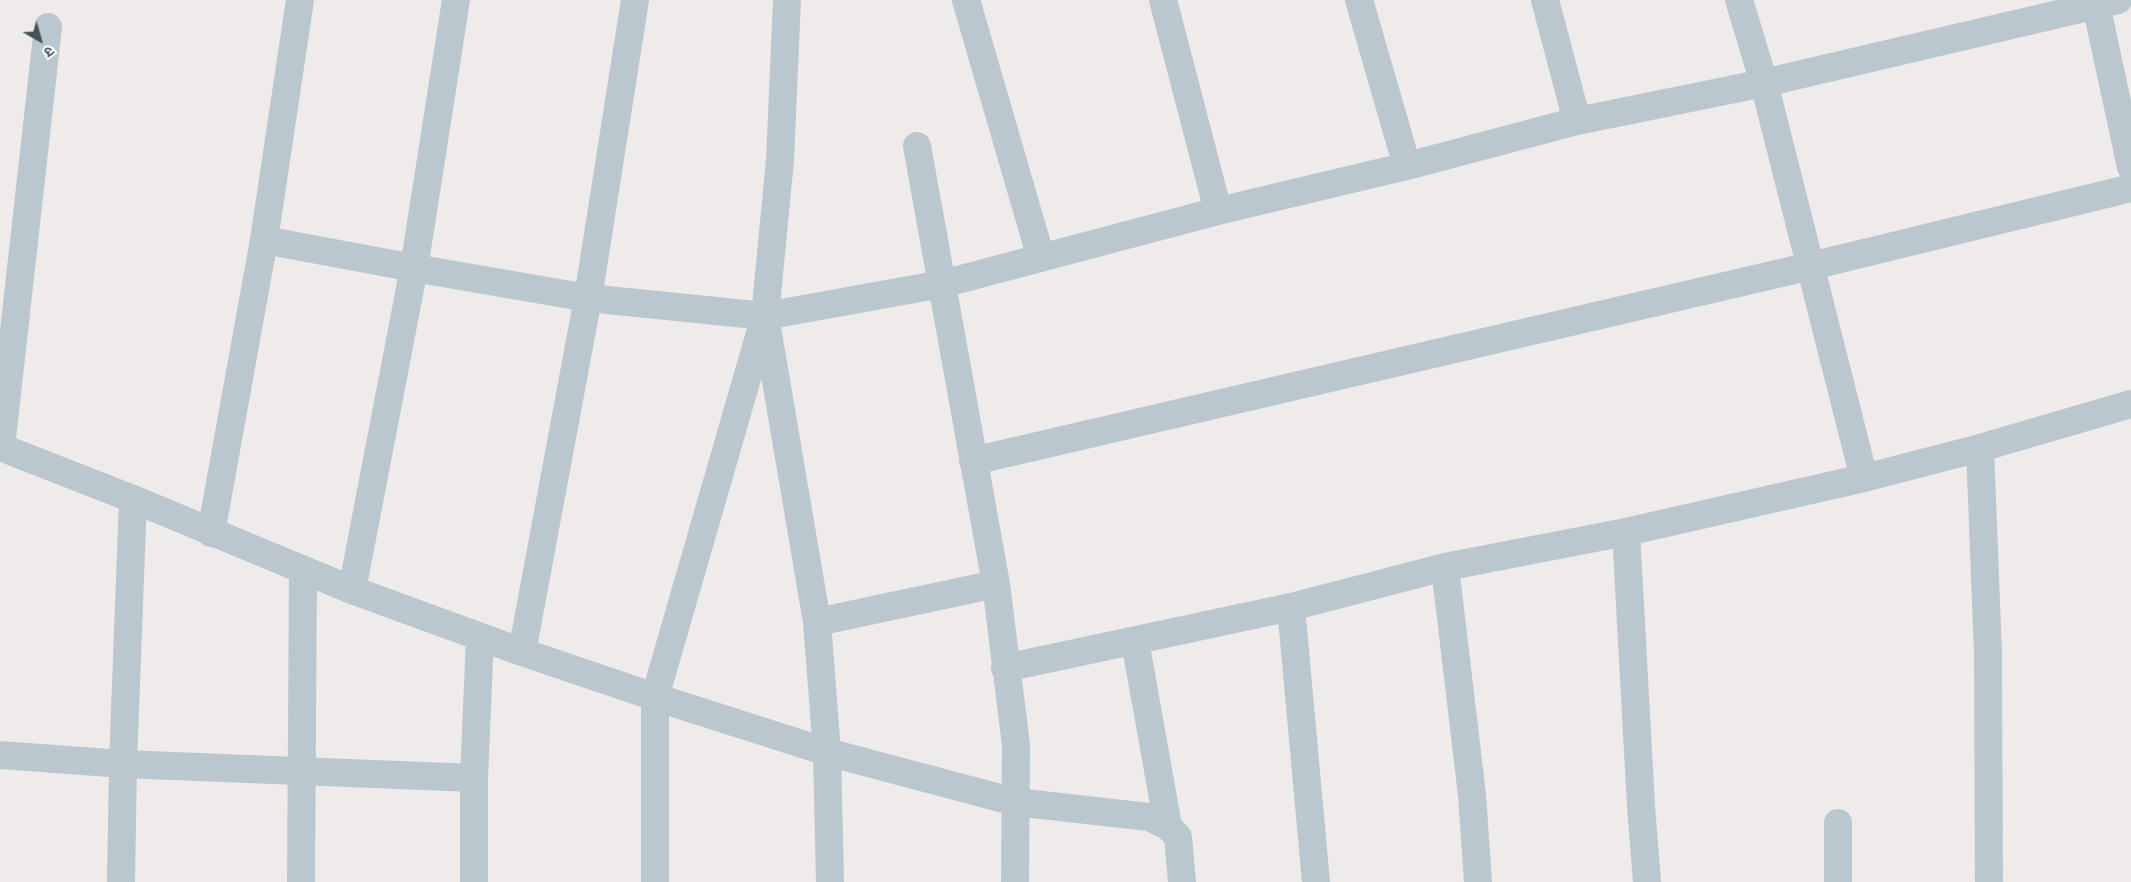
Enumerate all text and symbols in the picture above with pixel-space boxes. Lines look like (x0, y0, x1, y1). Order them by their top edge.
north arrow (15, 15, 65, 65)
text: उ (41, 43, 58, 61)

